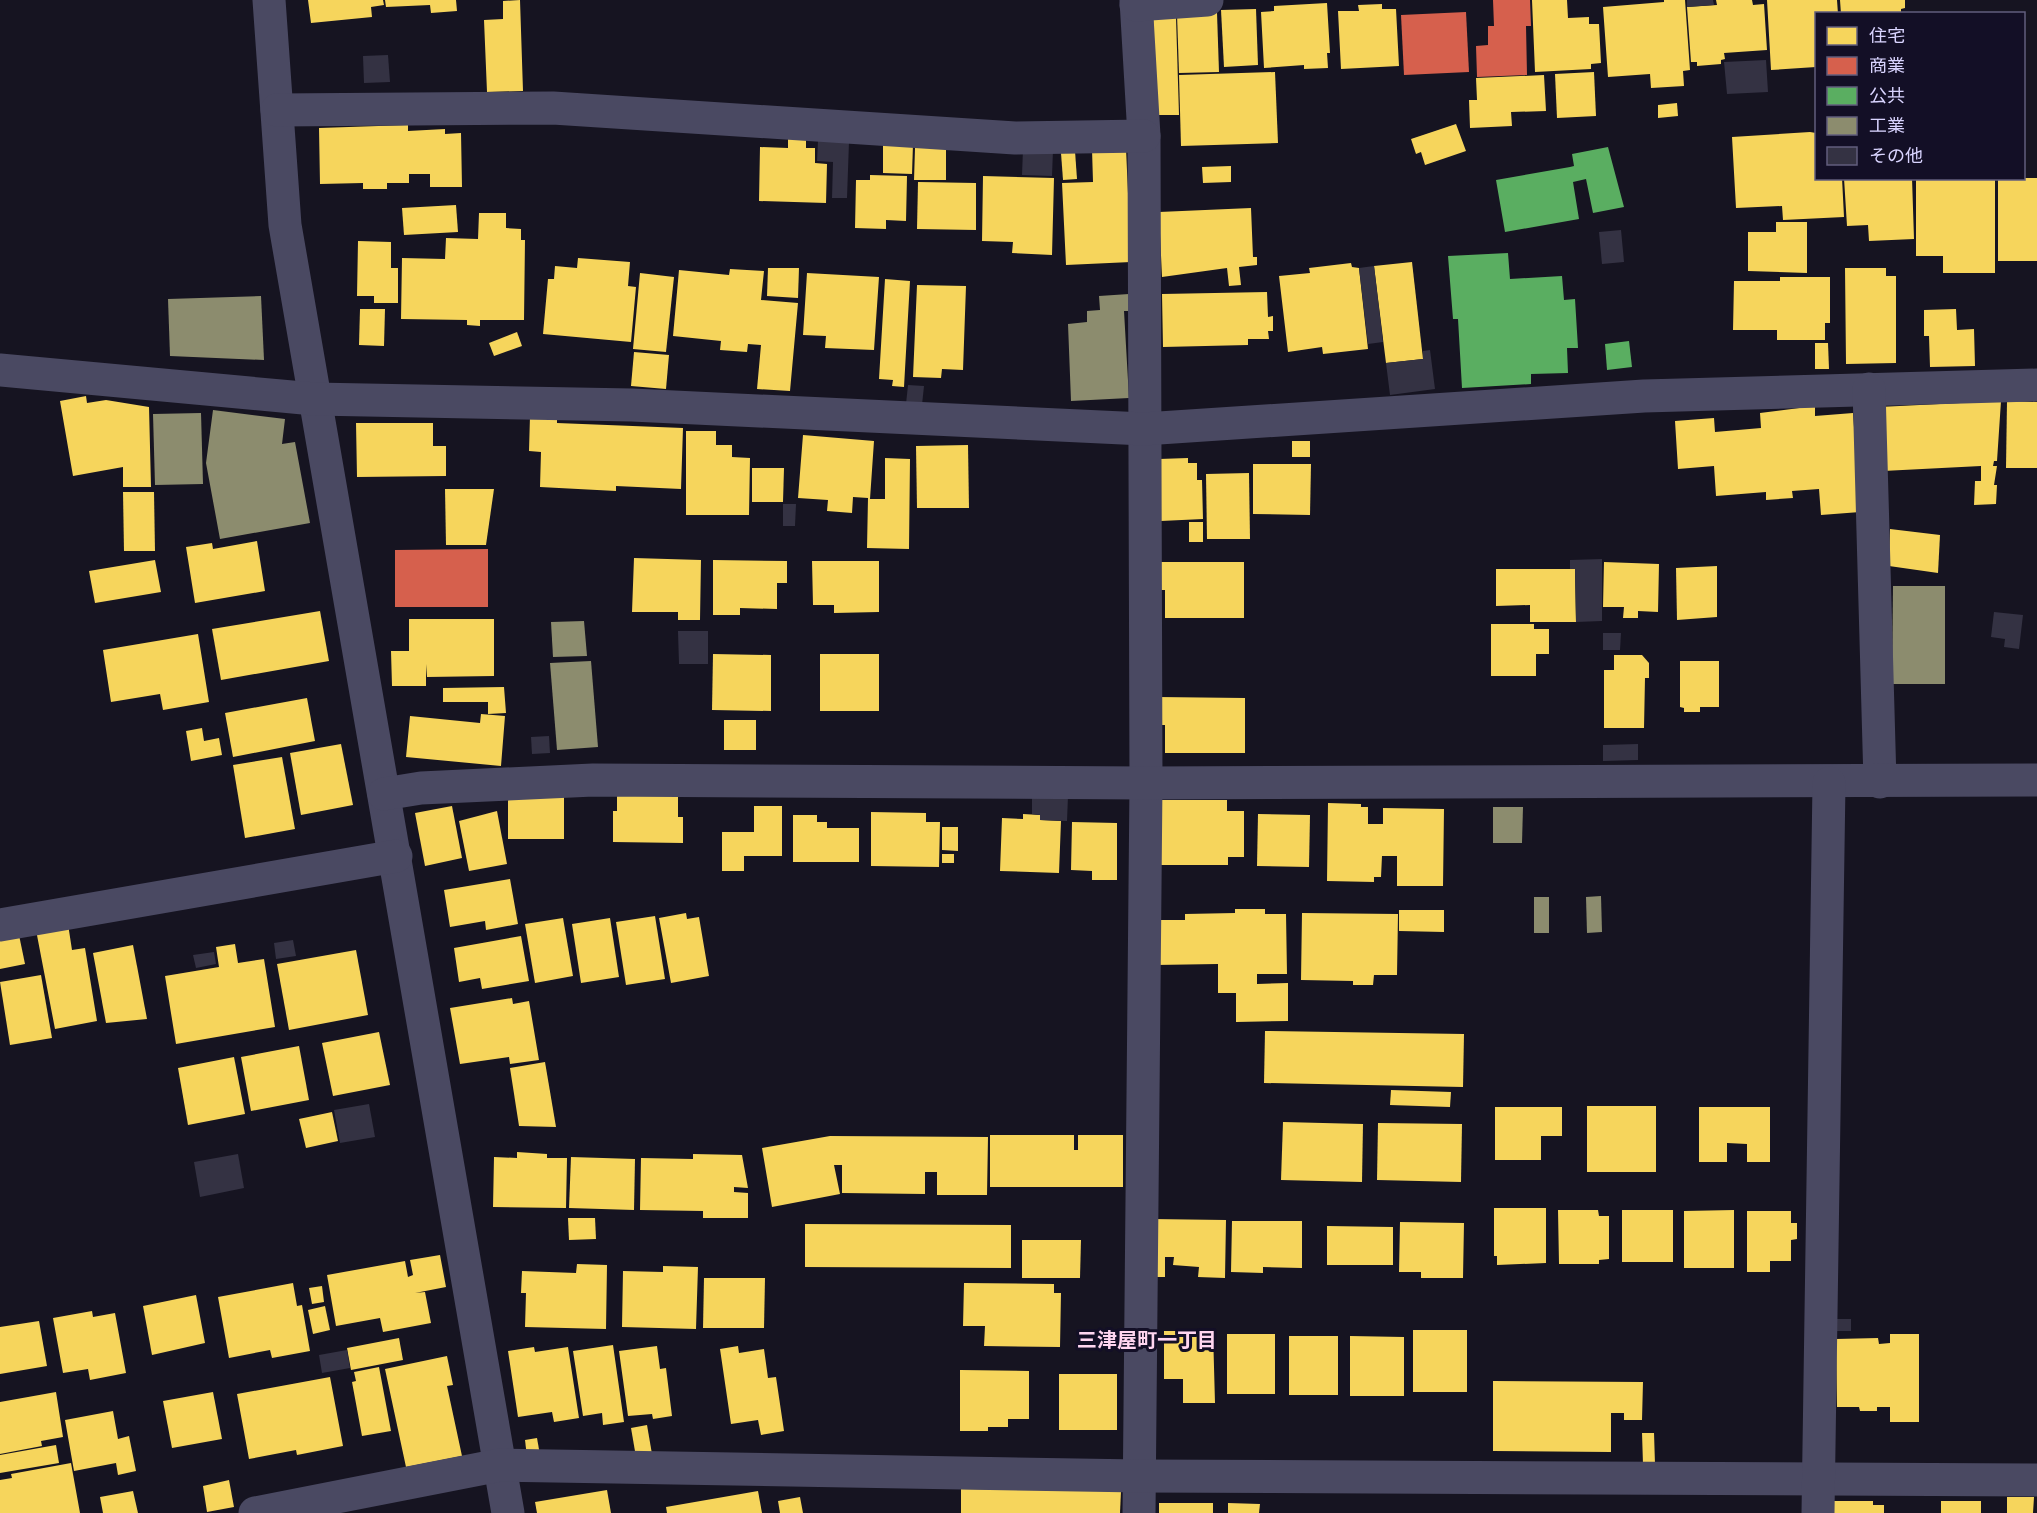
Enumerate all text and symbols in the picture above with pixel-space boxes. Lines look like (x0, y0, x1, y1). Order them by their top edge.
legend (1815, 12, 2025, 180)
text: 住宅 (1869, 26, 1905, 46)
text: 商業 (1869, 56, 1905, 76)
text: 公共 (1869, 86, 1905, 106)
text: 工業 (1869, 116, 1905, 136)
text: その他 (1869, 146, 1923, 166)
district label: 三津屋町一丁目 (1077, 1329, 1217, 1351)

